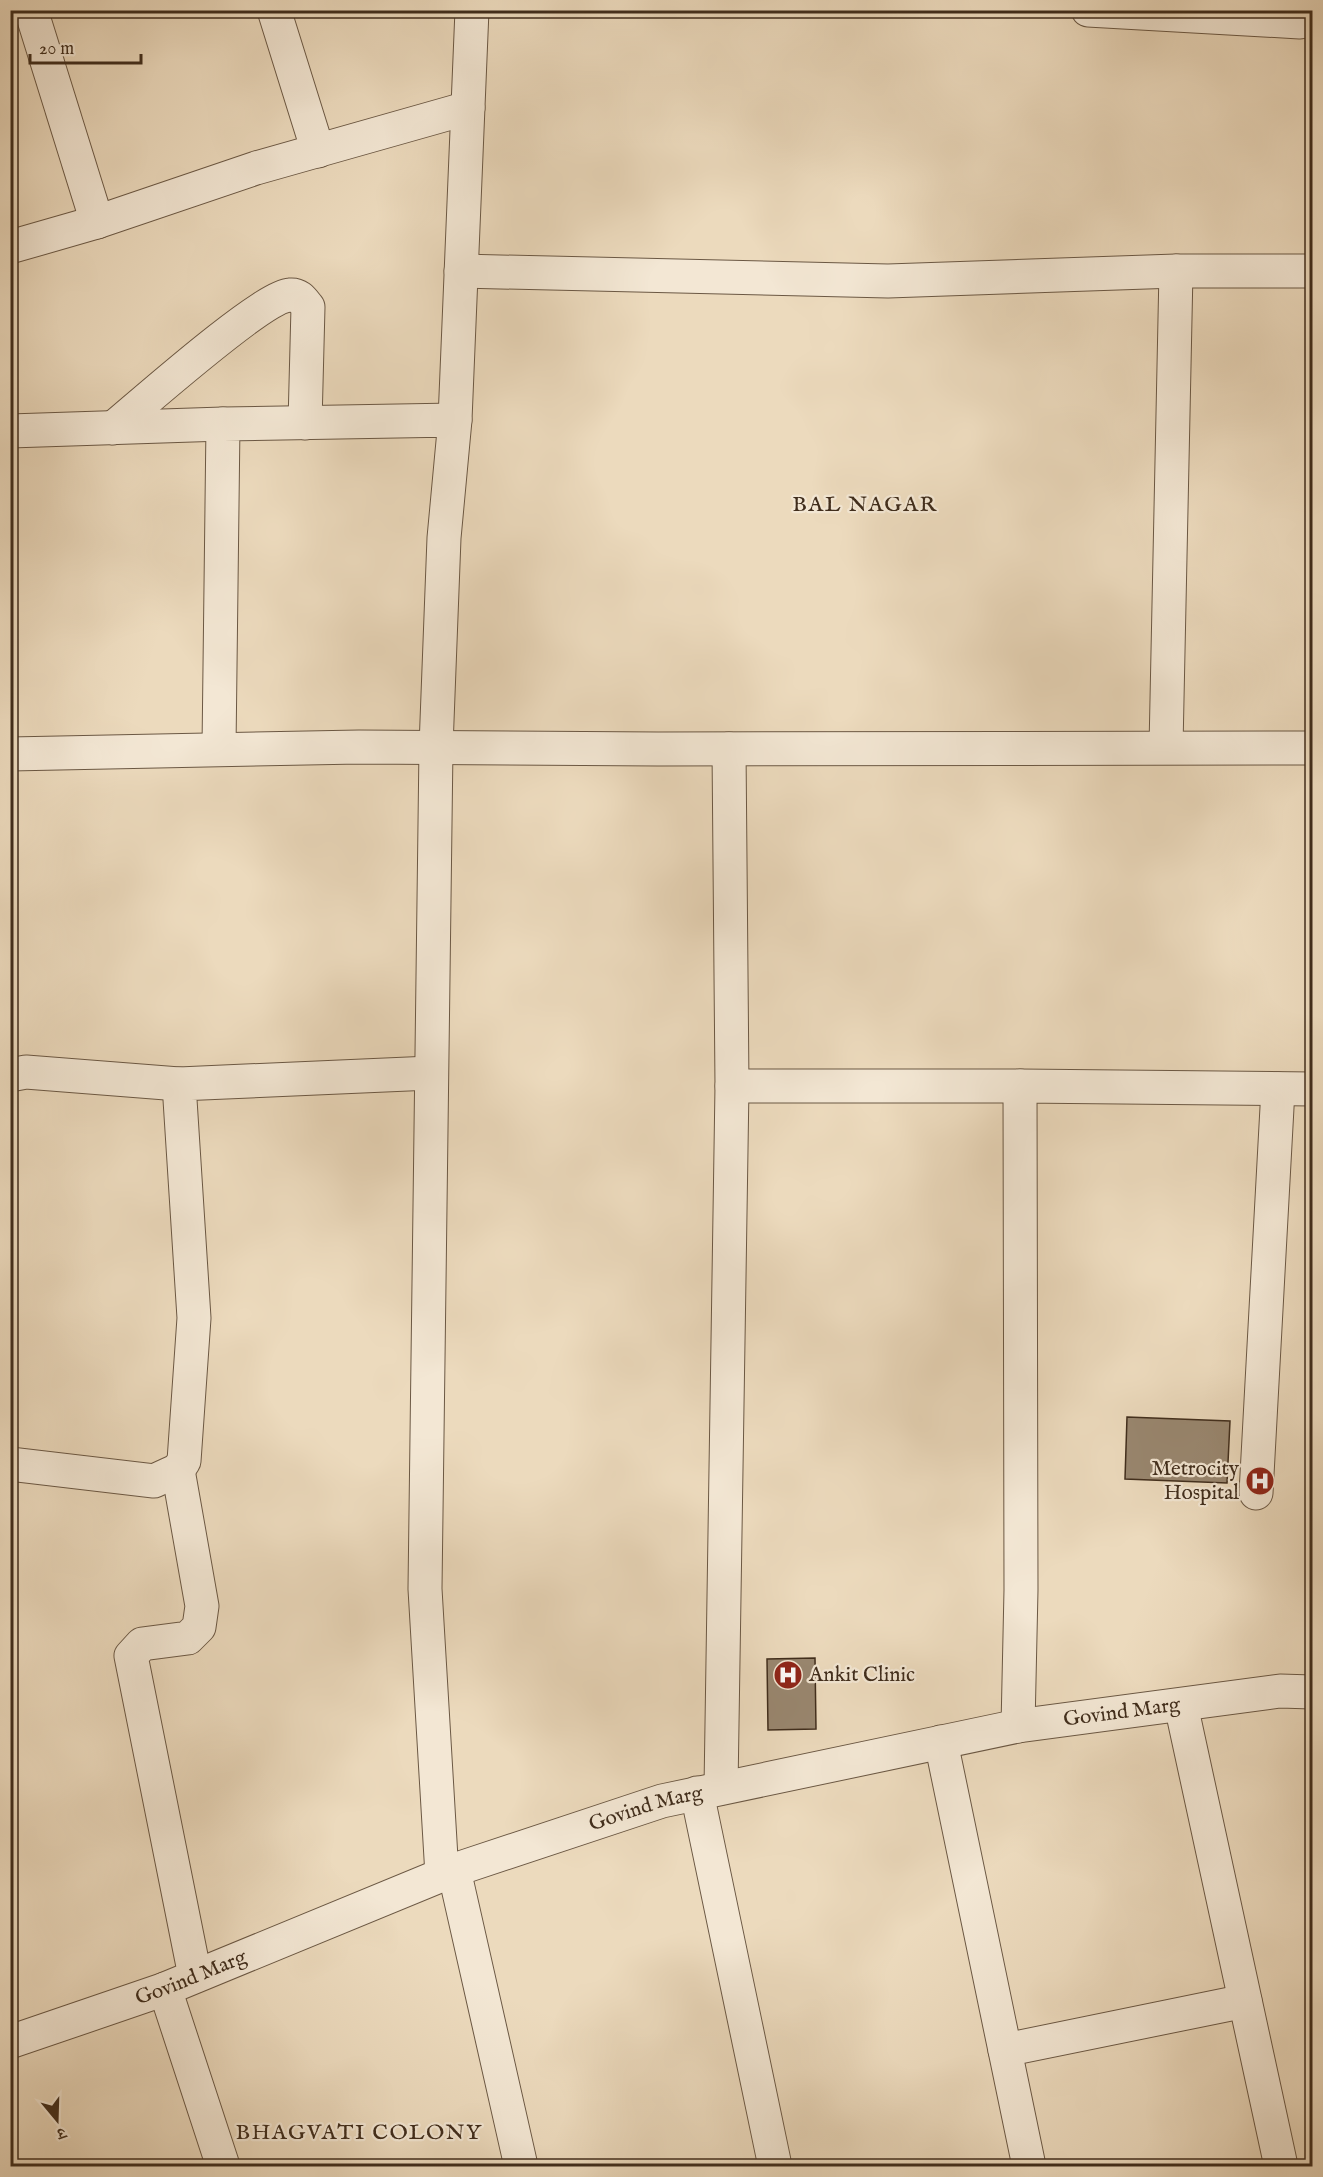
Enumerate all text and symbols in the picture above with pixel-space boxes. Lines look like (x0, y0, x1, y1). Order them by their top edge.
scale bar (30, 27, 141, 65)
text: 20 m (39, 38, 74, 61)
district label: BAL NAGAR (792, 491, 938, 519)
place label: Metrocity Hospital (1151, 1456, 1240, 1507)
hospital icon: Metrocity Hospital (1244, 1465, 1276, 1497)
hospital icon: Ankit Clinic (772, 1659, 804, 1691)
place label: Ankit Clinic (808, 1662, 915, 1689)
street label: Govind Marg (1062, 1691, 1182, 1733)
street label: Govind Marg (585, 1779, 706, 1838)
street label: Govind Marg (132, 1943, 251, 2012)
north arrow (27, 2090, 87, 2150)
district label: BHAGVATI COLONY (236, 2119, 482, 2147)
text: उ (52, 2121, 69, 2144)

